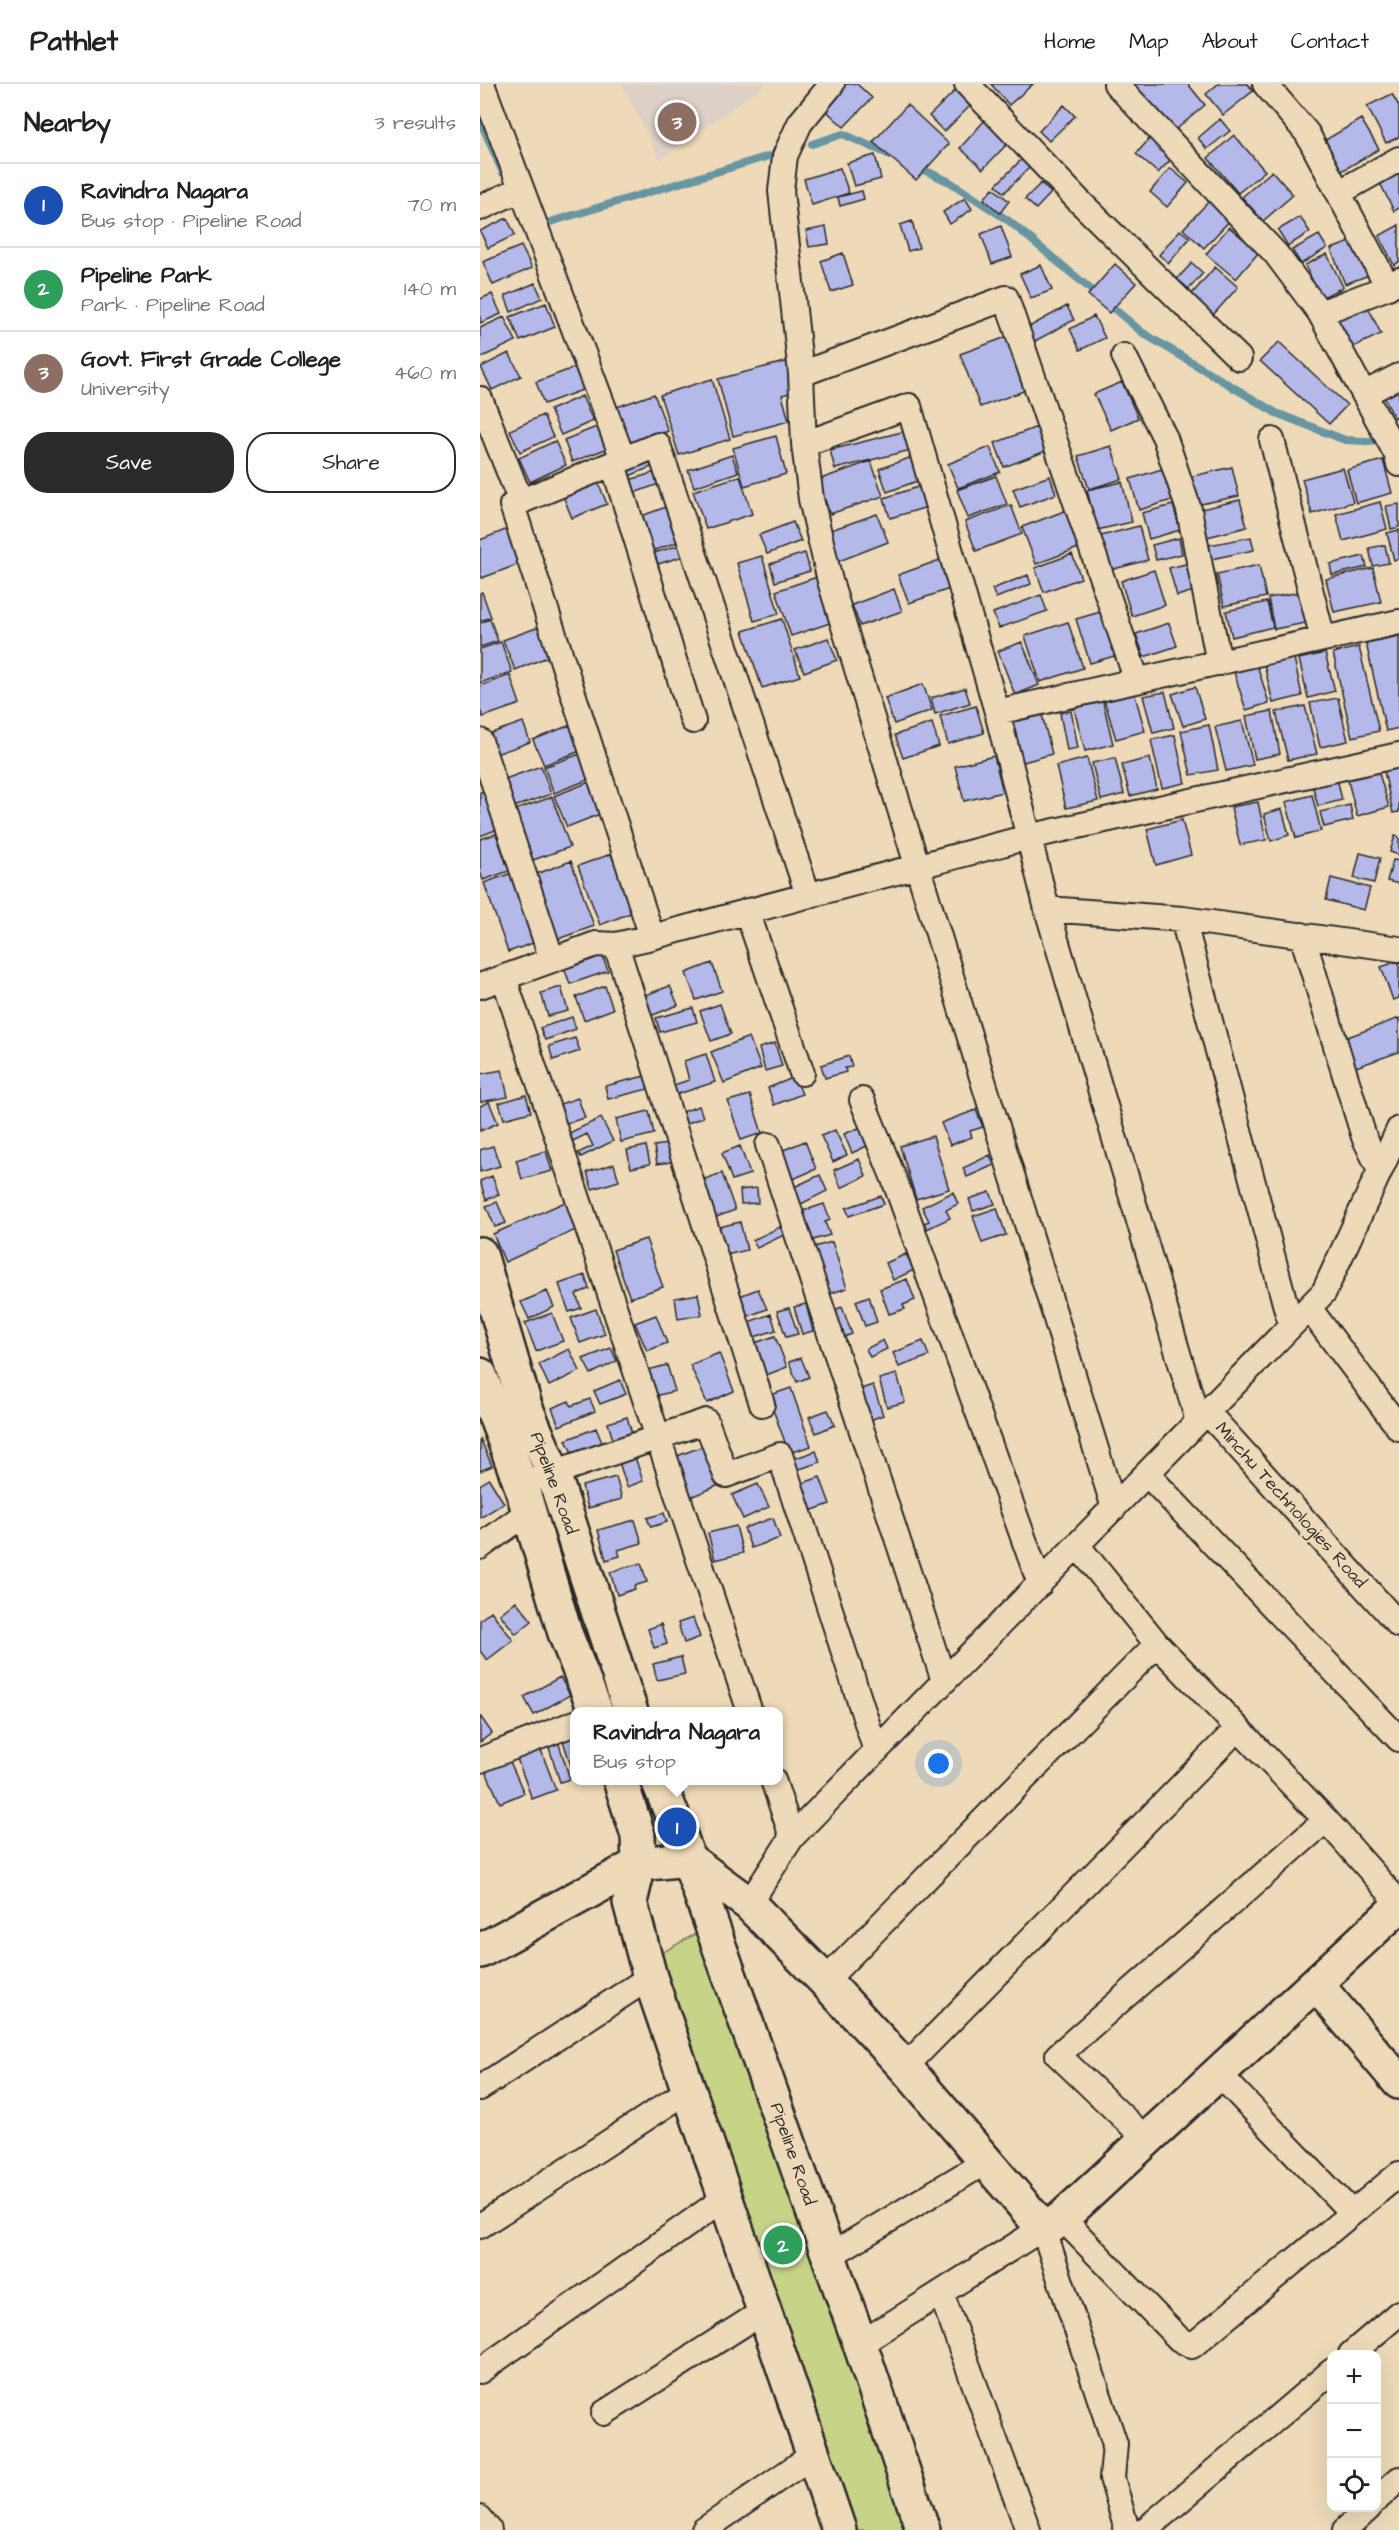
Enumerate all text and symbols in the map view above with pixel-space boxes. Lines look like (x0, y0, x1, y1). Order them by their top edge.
text: Pathlet (30, 22, 118, 61)
text: Home (1044, 27, 1096, 56)
text: Map (1129, 27, 1169, 56)
text: About (1202, 27, 1258, 56)
text: Contact (1291, 27, 1369, 56)
pin: 3 (658, 99, 696, 144)
text: Nearby (24, 105, 111, 141)
text: 3 results (374, 109, 456, 137)
text: Ravindra Nagara (81, 176, 248, 207)
text: 1 (42, 191, 45, 219)
text: 70 m (408, 191, 456, 219)
text: Bus stop · Pipeline Road (81, 207, 301, 235)
text: Pipeline Park (81, 260, 212, 291)
text: 2 (38, 275, 49, 303)
text: 140 m (404, 275, 456, 303)
text: Park · Pipeline Road (81, 291, 265, 319)
text: Govt. First Grade College (81, 344, 341, 375)
text: 3 (38, 359, 49, 387)
text: 460 m (394, 359, 456, 387)
text: University (81, 375, 170, 403)
button: Save (24, 432, 234, 493)
button: Share (246, 432, 456, 493)
street label: Minchu Technologies Road (1209, 1416, 1373, 1594)
street label: Pipeline Road (524, 1429, 584, 1537)
popup (570, 1707, 783, 1785)
text: Ravindra Nagara (593, 1717, 760, 1748)
text: Bus stop (593, 1748, 676, 1776)
your location (924, 1749, 953, 1778)
pin: 1 (658, 1804, 696, 1850)
street label: Pipeline Road (764, 2099, 822, 2209)
pin: 2 (764, 2222, 802, 2268)
map controls (1327, 2350, 1381, 2512)
button: + (1327, 2350, 1381, 2404)
button: − (1327, 2404, 1381, 2458)
button: locate (1327, 2458, 1381, 2512)

